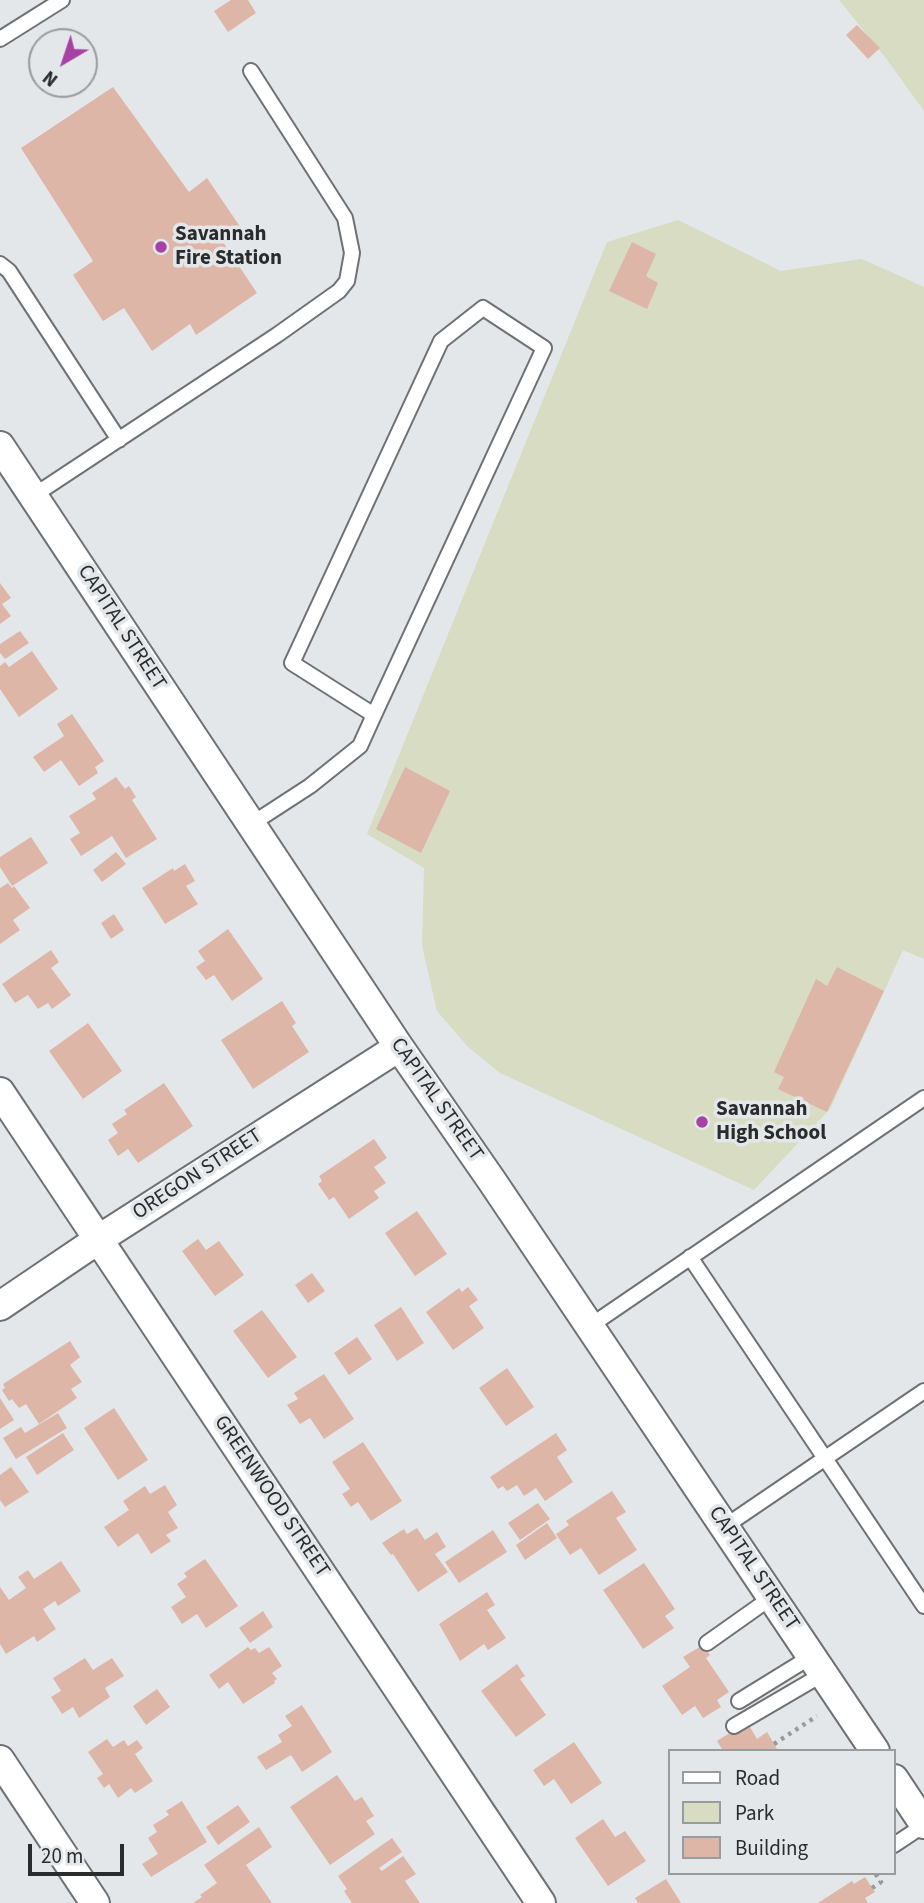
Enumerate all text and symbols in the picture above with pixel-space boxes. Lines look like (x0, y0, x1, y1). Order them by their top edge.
north arrow (28, 28, 98, 98)
text: N (37, 64, 64, 93)
place label: Savannah Fire Station (175, 222, 282, 272)
marker: Savannah Fire Station (153, 239, 169, 255)
street label: CAPITAL STREET (71, 561, 171, 695)
street label: CAPITAL STREET (384, 1034, 488, 1166)
place label: Savannah High School (716, 1097, 826, 1147)
marker: Savannah High School (694, 1114, 710, 1130)
street label: OREGON STREET (129, 1124, 267, 1226)
street label: GREENWOOD STREET (208, 1411, 334, 1583)
street label: CAPITAL STREET (702, 1502, 804, 1636)
legend (668, 1749, 896, 1875)
text: Road (735, 1763, 780, 1793)
text: Park (735, 1798, 774, 1828)
scale bar (32, 1829, 128, 1873)
text: Building (735, 1833, 808, 1863)
text: 20 m (41, 1841, 83, 1871)

